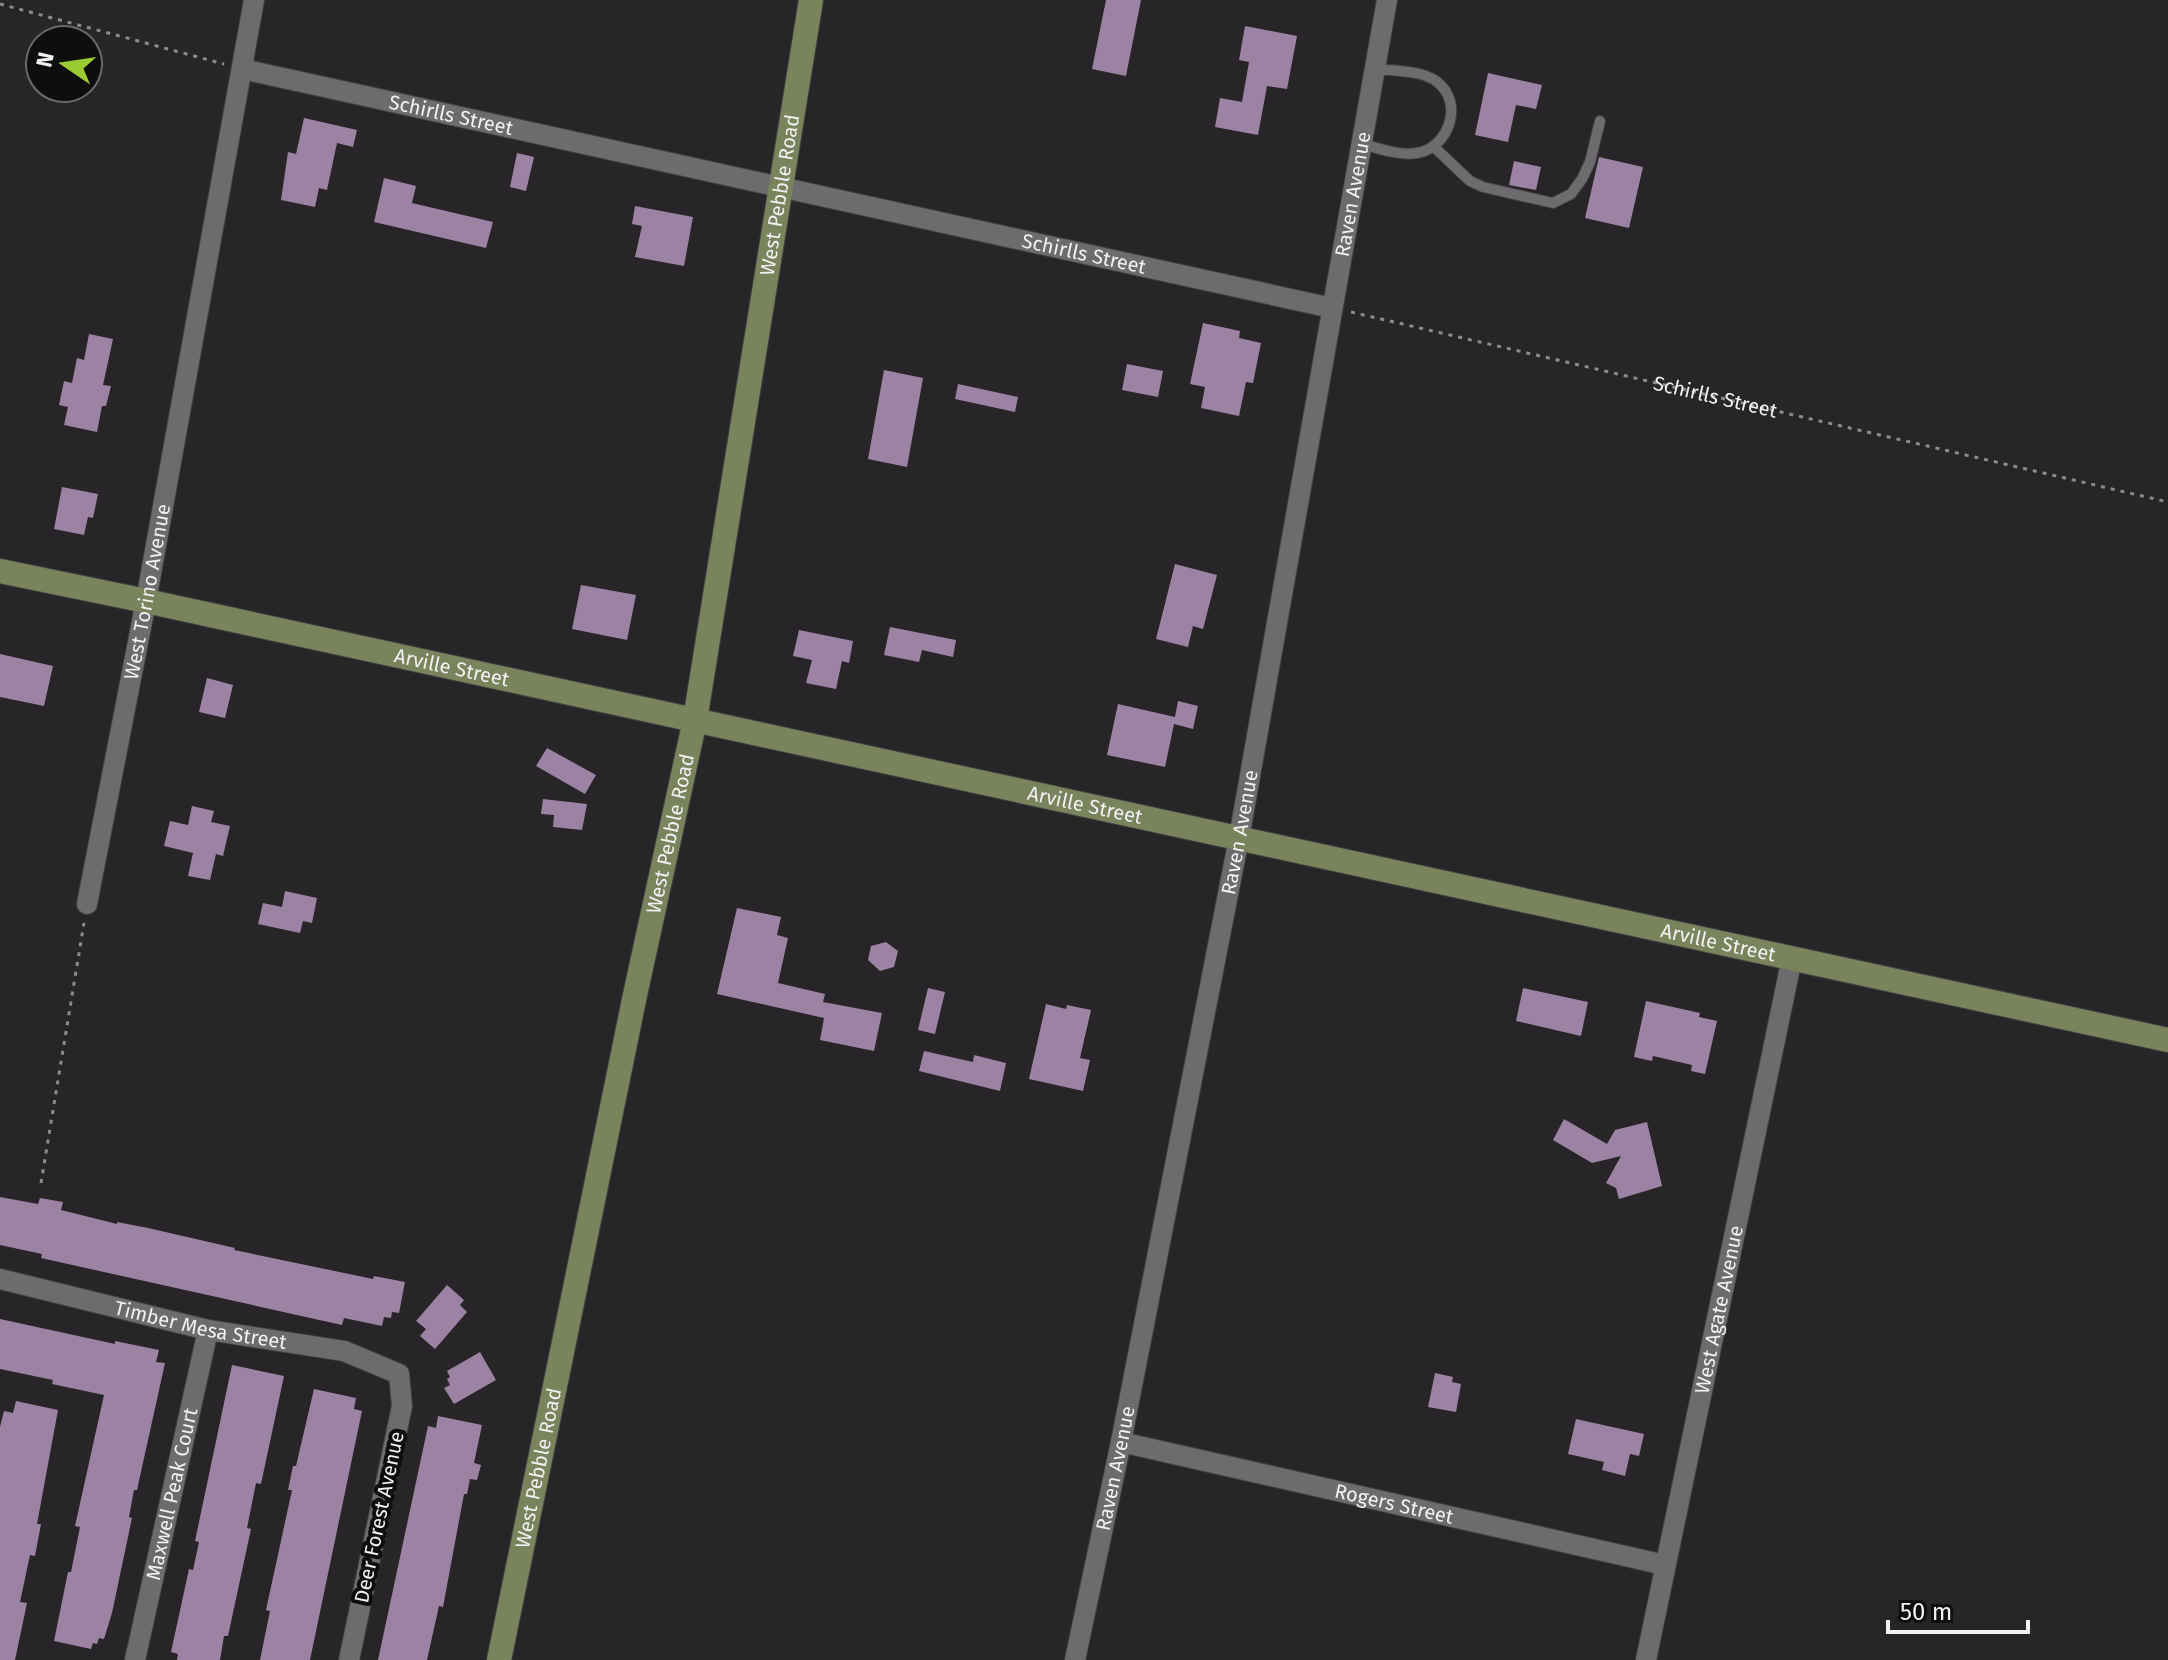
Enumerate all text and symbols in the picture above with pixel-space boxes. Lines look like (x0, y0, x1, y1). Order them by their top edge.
north arrow (24, 24, 104, 104)
text: N (30, 49, 60, 70)
street label: Schirlls Street (387, 90, 516, 140)
street label: West Pebble Road (755, 113, 804, 277)
street label: Raven Avenue (1330, 130, 1376, 259)
street label: Schirlls Street (1020, 228, 1149, 279)
street label: Schirlls Street (1651, 371, 1780, 423)
street label: West Torino Avenue (119, 502, 175, 682)
street label: Arville Street (392, 643, 512, 692)
street label: West Pebble Road (641, 751, 699, 916)
street label: Raven Avenue (1216, 768, 1263, 897)
street label: Arville Street (1025, 781, 1145, 829)
street label: Arville Street (1659, 918, 1779, 967)
street label: West Agate Avenue (1690, 1223, 1748, 1396)
street label: Timber Mesa Street (112, 1296, 289, 1354)
street label: West Pebble Road (510, 1386, 566, 1550)
street label: Raven Avenue (1091, 1404, 1140, 1533)
street label: Maxwell Peak Court (141, 1405, 203, 1582)
street label: Deer Forest Avenue (349, 1429, 409, 1605)
street label: Rogers Street (1333, 1479, 1456, 1529)
scale bar (1888, 1584, 2028, 1634)
text: 50 m (1900, 1598, 1952, 1626)

